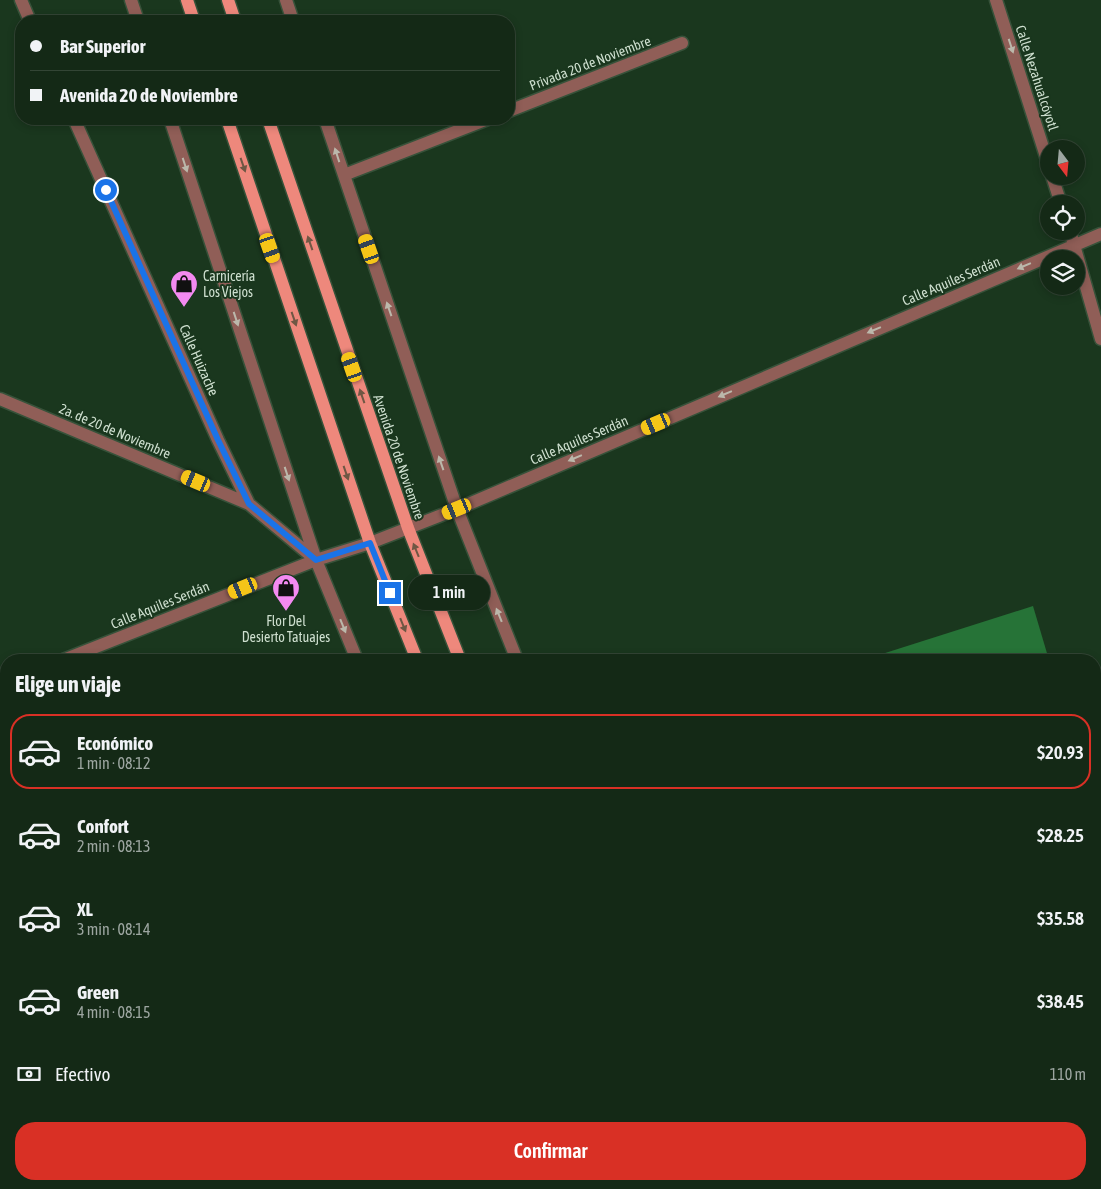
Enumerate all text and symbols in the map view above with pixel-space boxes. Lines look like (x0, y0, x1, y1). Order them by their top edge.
street label: Calle Nezahualcóyotl (1012, 23, 1062, 133)
street label: Privada 20 de Noviembre (527, 32, 653, 94)
text: Bar Superior (60, 35, 145, 57)
one-way arrow (1007, 39, 1015, 54)
text: Avenida 20 de Noviembre (60, 84, 238, 106)
north arrow (1040, 140, 1085, 185)
map controls (1040, 140, 1085, 295)
one-way arrow (333, 147, 341, 162)
one-way arrow (182, 158, 190, 173)
one-way arrow (239, 158, 247, 173)
route start (95, 179, 117, 201)
button: locate (1040, 195, 1085, 240)
car (258, 231, 281, 265)
car (357, 232, 380, 266)
one-way arrow (306, 235, 313, 250)
button: layers (1040, 250, 1085, 295)
street label: Calle Aquiles Serdán (900, 253, 1002, 309)
one-way arrow (1017, 263, 1031, 271)
place label: Carnicería Los Viejos (203, 268, 255, 300)
shop icon: Carnicería Los Viejos (169, 269, 199, 308)
one-way arrow (385, 301, 393, 316)
one-way arrow (233, 312, 241, 327)
one-way arrow (291, 312, 299, 327)
street label: Calle Huizache (176, 322, 222, 398)
one-way arrow (867, 327, 881, 335)
car (340, 350, 363, 384)
one-way arrow (358, 389, 366, 404)
one-way arrow (718, 391, 732, 399)
street label: Avenida 20 de Noviembre (370, 392, 428, 522)
street label: 2a. de 20 de Noviembre (57, 400, 173, 462)
car (639, 411, 672, 437)
street label: Calle Aquiles Serdán (528, 412, 630, 468)
one-way arrow (437, 455, 444, 470)
one-way arrow (568, 455, 582, 463)
one-way arrow (284, 466, 292, 481)
one-way arrow (342, 466, 350, 481)
car (179, 468, 212, 494)
car (440, 496, 473, 522)
one-way arrow (412, 542, 420, 557)
shop icon: Flor Del Desierto Tatuajes (271, 573, 301, 612)
car (226, 575, 259, 601)
callout: 1 min (408, 576, 490, 610)
street label: Calle Aquiles Serdán (108, 578, 212, 632)
route end (379, 582, 401, 604)
text: 1 min (433, 583, 465, 601)
one-way arrow (494, 608, 502, 622)
place label: Flor Del Desierto Tatuajes (242, 613, 330, 645)
one-way arrow (399, 618, 407, 632)
one-way arrow (339, 619, 347, 634)
text: Elige un viaje (15, 671, 121, 697)
icon: car (17, 729, 62, 774)
text: Económico (77, 732, 153, 754)
text: $20.93 (1037, 741, 1084, 763)
text: 1 min · 08:12 (77, 754, 150, 772)
icon: car (17, 812, 62, 857)
text: Confort (77, 815, 129, 837)
text: $28.25 (1037, 824, 1084, 846)
text: 2 min · 08:13 (77, 837, 150, 855)
icon: car (17, 895, 62, 940)
text: XL (77, 898, 93, 920)
text: $35.58 (1037, 907, 1084, 929)
text: 3 min · 08:14 (77, 920, 150, 938)
icon: car (17, 978, 62, 1023)
text: Green (77, 981, 119, 1003)
text: $38.45 (1037, 990, 1084, 1012)
text: 4 min · 08:15 (77, 1003, 150, 1021)
icon: cash (15, 1060, 43, 1088)
text: Efectivo (55, 1063, 110, 1085)
text: 110 m (1050, 1065, 1086, 1083)
button: Confirmar (15, 1122, 1086, 1180)

